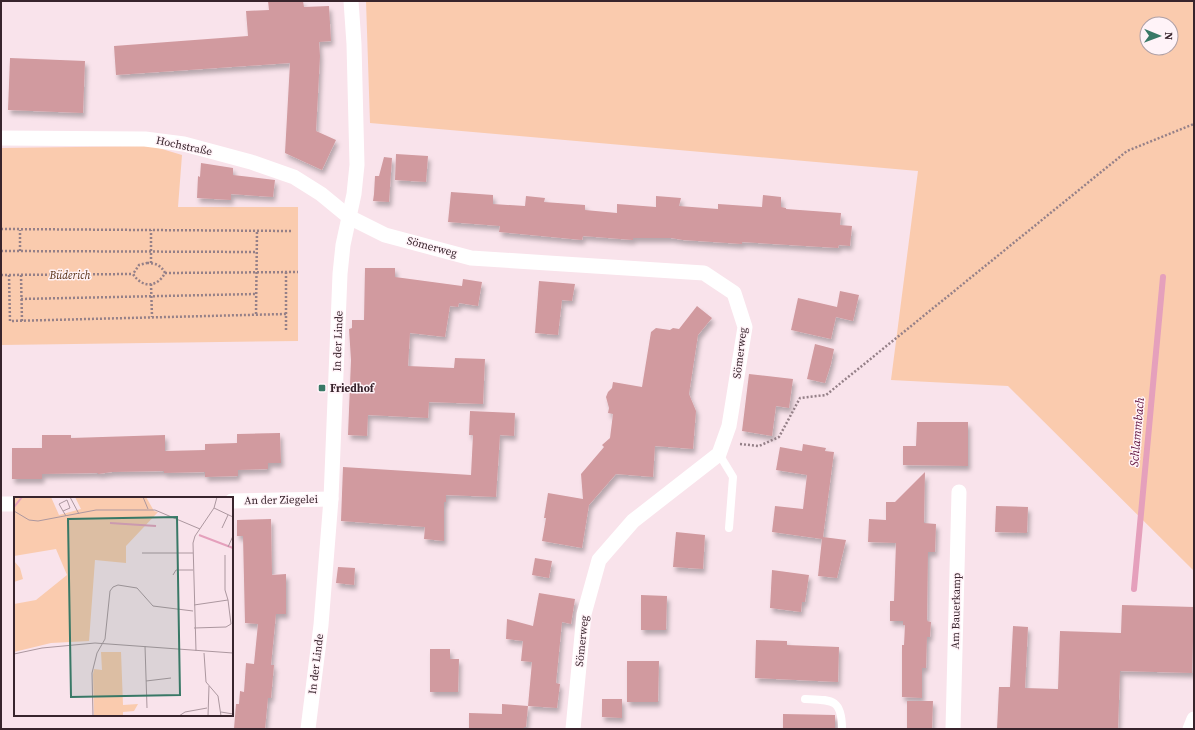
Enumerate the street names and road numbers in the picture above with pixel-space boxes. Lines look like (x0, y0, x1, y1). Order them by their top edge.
street label: Hochstraße (155, 133, 214, 159)
street label: Sömerweg (405, 233, 459, 261)
street label: In der Linde (329, 310, 347, 372)
street label: Sömerweg (729, 326, 751, 379)
street label: An der Ziegelei (244, 492, 318, 508)
street label: Am Bauerkamp (948, 573, 964, 649)
street label: Sömerweg (572, 614, 592, 667)
street label: In der Linde (305, 633, 327, 695)

